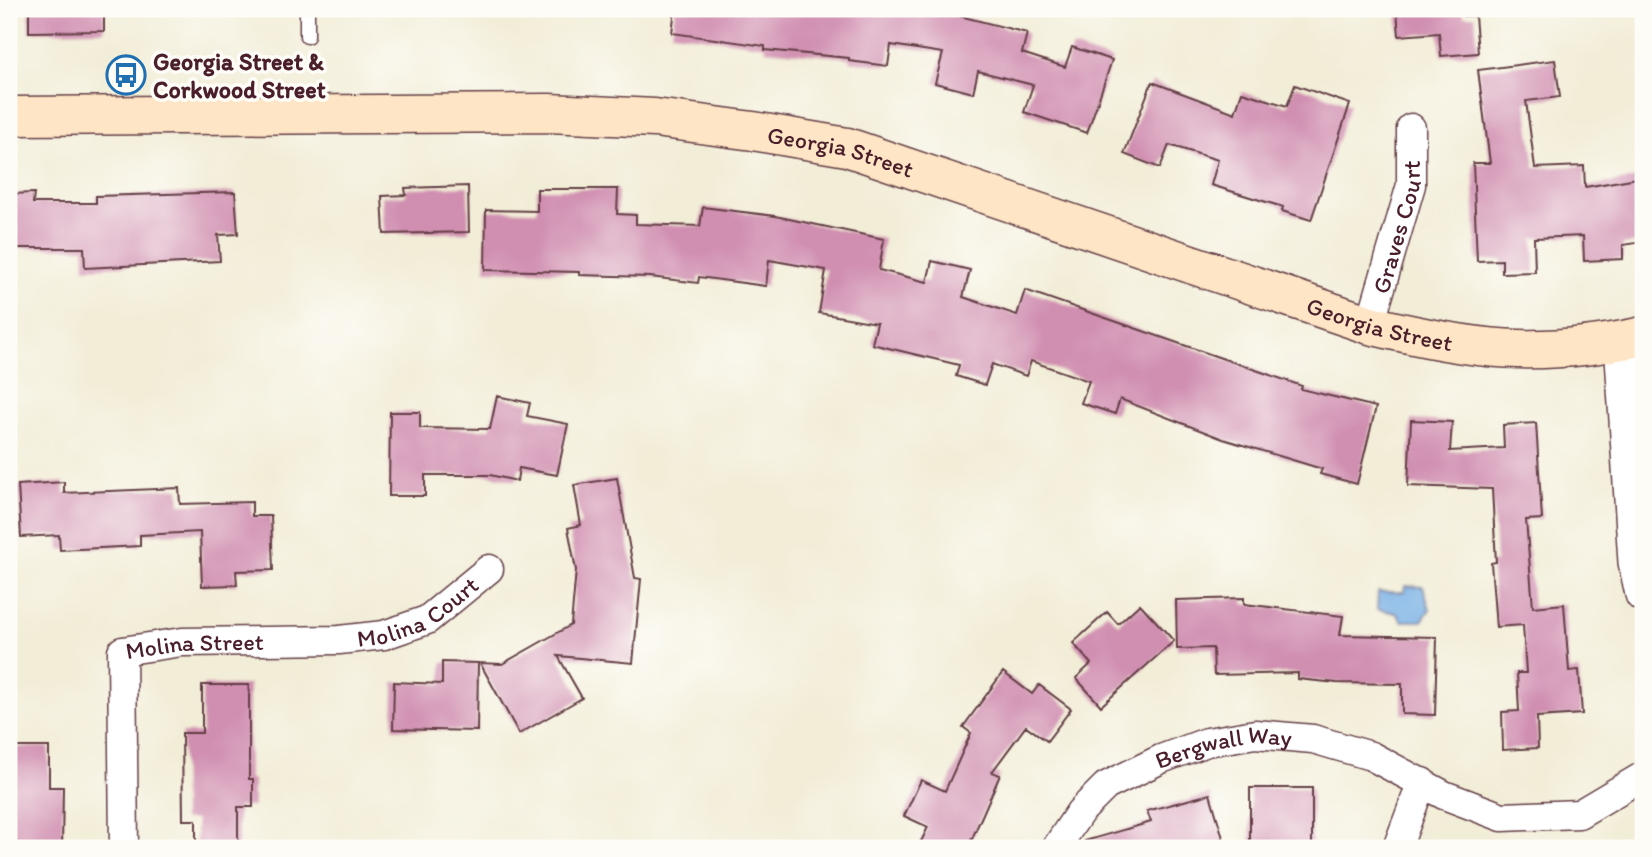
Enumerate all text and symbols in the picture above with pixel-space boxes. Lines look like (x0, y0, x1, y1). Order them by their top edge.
place label: Georgia Street & Corkwood Street (153, 47, 326, 104)
bus stop icon: Georgia Street & Corkwood Street (105, 54, 147, 96)
street label: Georgia Street (765, 119, 918, 183)
street label: Graves Court (1366, 160, 1427, 297)
street label: Georgia Street (1303, 290, 1455, 357)
street label: Molina Court (355, 570, 484, 652)
street label: Molina Street (123, 626, 264, 665)
street label: Bergwall Way (1151, 719, 1294, 774)

